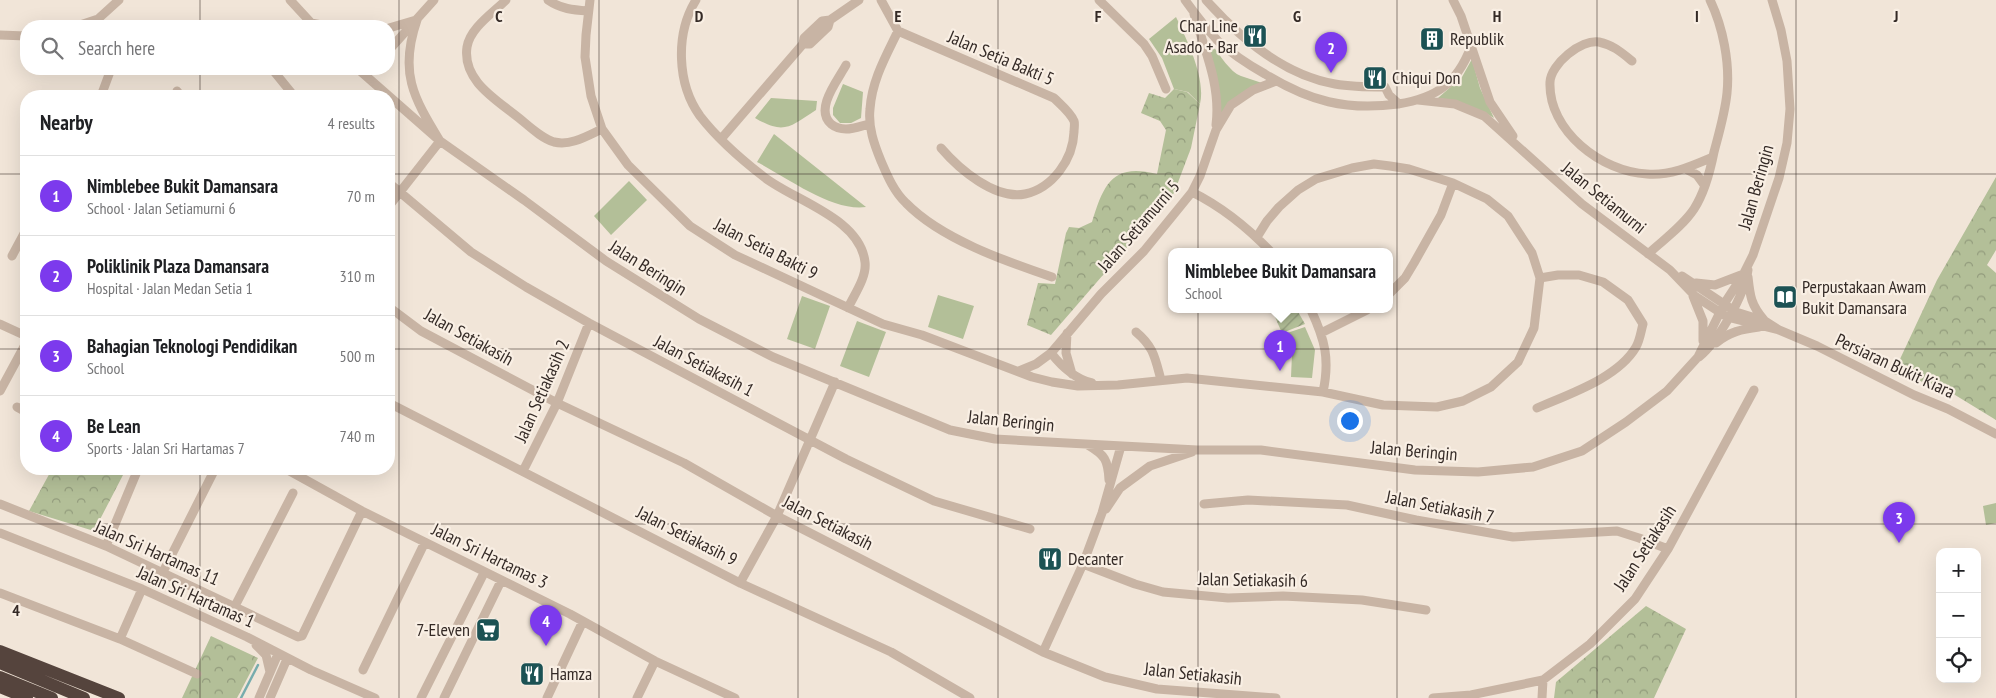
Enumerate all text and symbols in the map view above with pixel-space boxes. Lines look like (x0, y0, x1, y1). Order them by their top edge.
text: C (495, 6, 503, 26)
text: D (695, 6, 704, 26)
text: E (895, 6, 902, 26)
text: F (1095, 6, 1102, 26)
text: G (1293, 6, 1301, 26)
text: H (1493, 6, 1501, 26)
text: I (1695, 6, 1699, 26)
text: J (1893, 6, 1898, 26)
place label: Char Line Asado + Bar (1165, 14, 1238, 58)
search box (20, 20, 395, 75)
restaurant icon: Char Line Asado + Bar (1242, 23, 1268, 49)
street label: Jalan Setia Bakti 5 (944, 24, 1058, 90)
building icon: Republik (1419, 26, 1445, 52)
place label: Republik (1450, 27, 1504, 50)
pin: 2 (1315, 32, 1347, 73)
icon: search (38, 34, 66, 62)
text: Search here (78, 36, 155, 60)
restaurant icon: Chiqui Don (1362, 65, 1388, 91)
place label: Chiqui Don (1392, 66, 1461, 89)
text: Nearby (40, 109, 93, 136)
text: 4 results (328, 113, 375, 133)
street label: Jalan Beringin (1732, 142, 1779, 233)
street label: Jalan Setiamurni (1557, 156, 1651, 239)
text: Nimblebee Bukit Damansara (87, 174, 278, 198)
street label: Jalan Setiamurni 5 (1092, 175, 1185, 277)
text: 1 (52, 186, 60, 206)
text: 70 m (347, 186, 375, 206)
text: School · Jalan Setiamurni 6 (87, 198, 236, 218)
street label: Jalan Setia Bakti 9 (710, 212, 822, 284)
street label: Jalan Beringin (604, 234, 691, 300)
popup (1168, 248, 1393, 313)
text: Poliklinik Plaza Damansara (87, 254, 269, 278)
text: Nimblebee Bukit Damansara (1185, 259, 1376, 283)
text: 2 (52, 266, 60, 286)
text: 310 m (340, 266, 375, 286)
place label: Perpustakaan Awam Bukit Damansara (1802, 275, 1926, 319)
text: Hospital · Jalan Medan Setia 1 (87, 278, 253, 298)
text: School (1185, 283, 1222, 303)
library icon: Perpustakaan Awam Bukit Damansara (1772, 284, 1798, 310)
street label: Jalan Setiakasih (420, 302, 518, 370)
street label: Persiaran Bukit Kiara (1832, 328, 1959, 403)
street label: Jalan Setiakasih 1 (649, 329, 758, 402)
pin: 1 (1264, 330, 1296, 371)
text: Bahagian Teknologi Pendidikan (87, 334, 297, 358)
street label: Jalan Setiakasih 2 (508, 336, 574, 447)
text: 3 (52, 346, 60, 366)
text: 500 m (340, 346, 375, 366)
text: School (87, 358, 124, 378)
street label: Jalan Beringin (966, 404, 1055, 436)
your location (1337, 408, 1363, 434)
text: Be Lean (87, 414, 140, 438)
text: 4 (52, 426, 60, 446)
text: 740 m (340, 426, 375, 446)
street label: Jalan Beringin (1369, 435, 1458, 466)
text: Sports · Jalan Sri Hartamas 7 (87, 438, 245, 458)
street label: Jalan Setiakasih 7 (1383, 485, 1496, 528)
street label: Jalan Setiakasih (778, 490, 877, 555)
street label: Jalan Setiakasih 9 (632, 500, 741, 571)
street label: Jalan Setiakasih (1608, 500, 1681, 596)
pin: 3 (1883, 502, 1915, 543)
street label: Jalan Sri Hartamas 11 (90, 514, 223, 590)
street label: Jalan Sri Hartamas 3 (428, 517, 552, 594)
restaurant icon: Decanter (1037, 546, 1063, 572)
place label: Decanter (1068, 547, 1123, 570)
map controls (1936, 548, 1981, 683)
button: + (1936, 548, 1981, 593)
street label: Jalan Sri Hartamas 1 (133, 560, 259, 633)
street label: Jalan Setiakasih 6 (1197, 567, 1308, 592)
button: − (1936, 593, 1981, 638)
text: 4 (12, 600, 20, 620)
pin: 4 (530, 605, 562, 646)
supermarket icon: 7-Eleven (475, 617, 501, 643)
place label: 7-Eleven (416, 618, 470, 641)
button: locate (1936, 638, 1981, 683)
street label: Jalan Setiakasih (1142, 657, 1243, 690)
restaurant icon: Hamza (519, 661, 545, 687)
place label: Hamza (550, 662, 592, 685)

